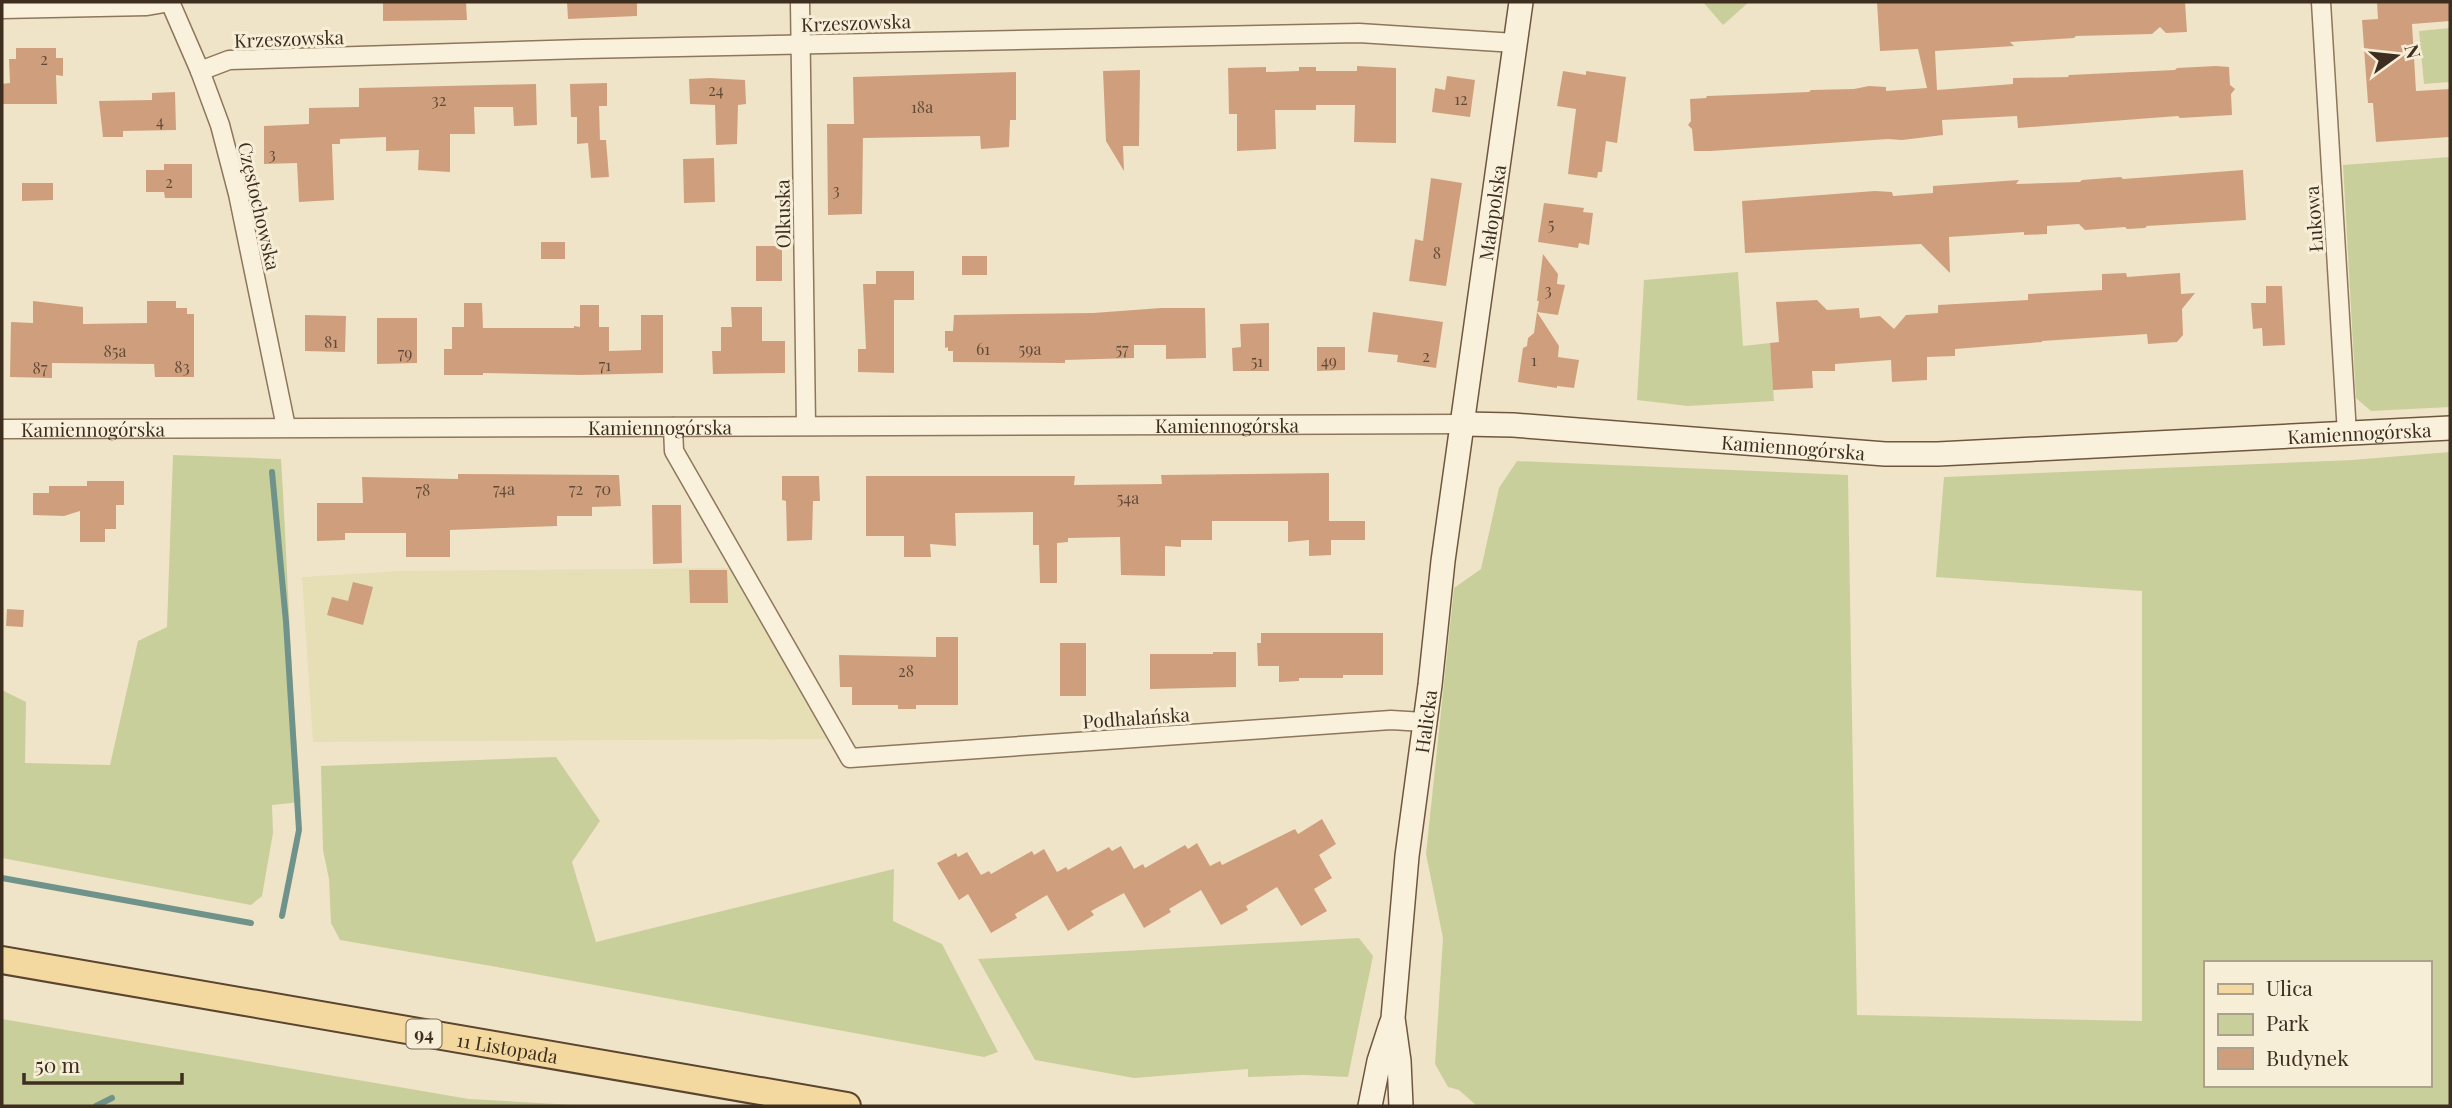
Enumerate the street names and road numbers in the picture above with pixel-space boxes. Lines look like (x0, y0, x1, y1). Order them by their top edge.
street label: Krzeszowska (801, 7, 912, 37)
street label: Krzeszowska (234, 23, 345, 53)
street label: Częstochowska (233, 139, 287, 273)
street label: Małopolska (1472, 163, 1511, 262)
street label: Olkuska (768, 179, 796, 249)
street label: Łukowa (2298, 184, 2328, 253)
street label: Kamiennogórska (1155, 412, 1300, 438)
street label: Kamiennogórska (588, 413, 733, 440)
street label: Kamiennogórska (21, 415, 166, 442)
street label: Kamiennogórska (2287, 416, 2432, 449)
street label: Kamiennogórska (1720, 428, 1867, 465)
street label: Halicka (1408, 687, 1442, 755)
street label: Podhalańska (1081, 700, 1191, 734)
road number: 94 (406, 1020, 442, 1049)
street label: 11 Listopada (455, 1026, 561, 1069)

